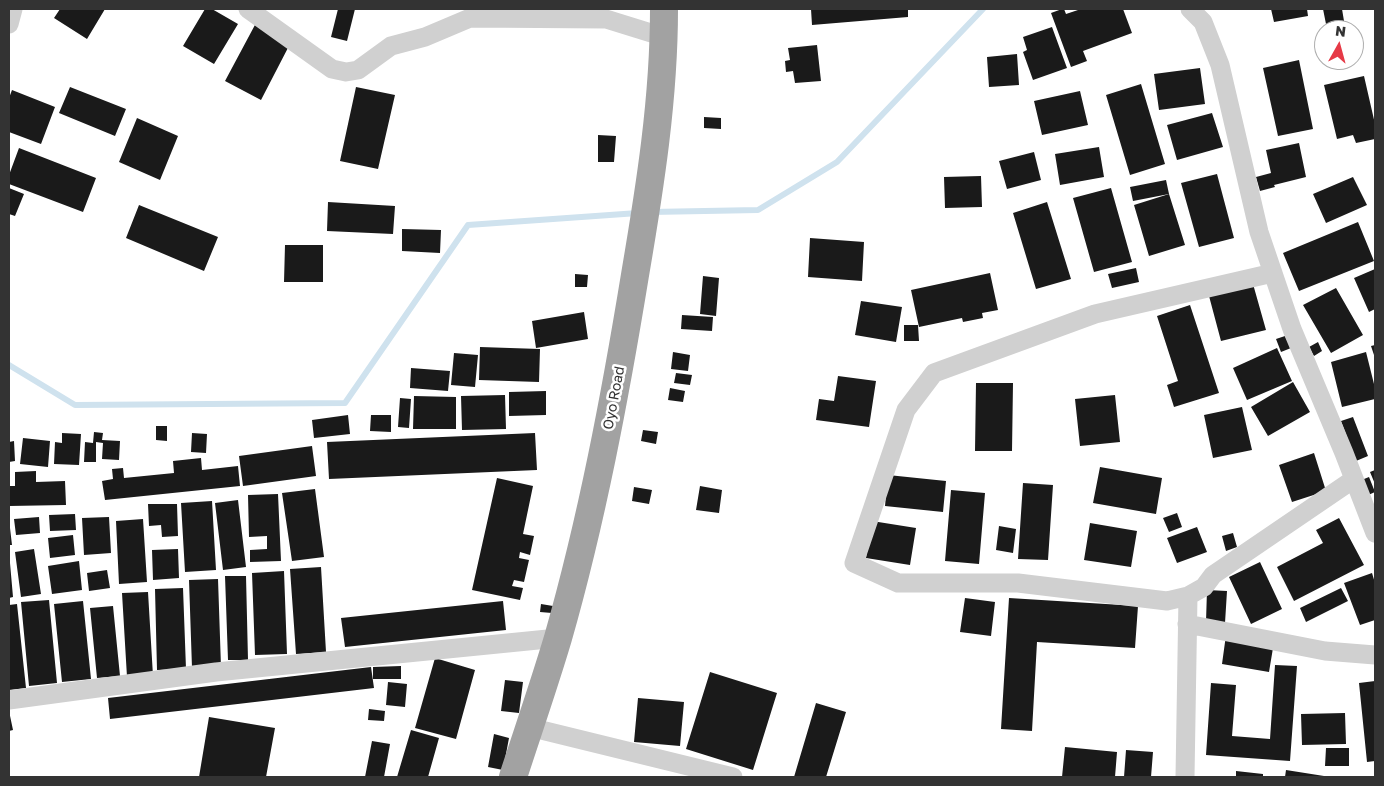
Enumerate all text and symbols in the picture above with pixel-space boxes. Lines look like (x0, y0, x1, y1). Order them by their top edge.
north arrow (1314, 20, 1364, 70)
text: N (1334, 22, 1347, 40)
street label: Oyo Road (600, 365, 628, 431)

